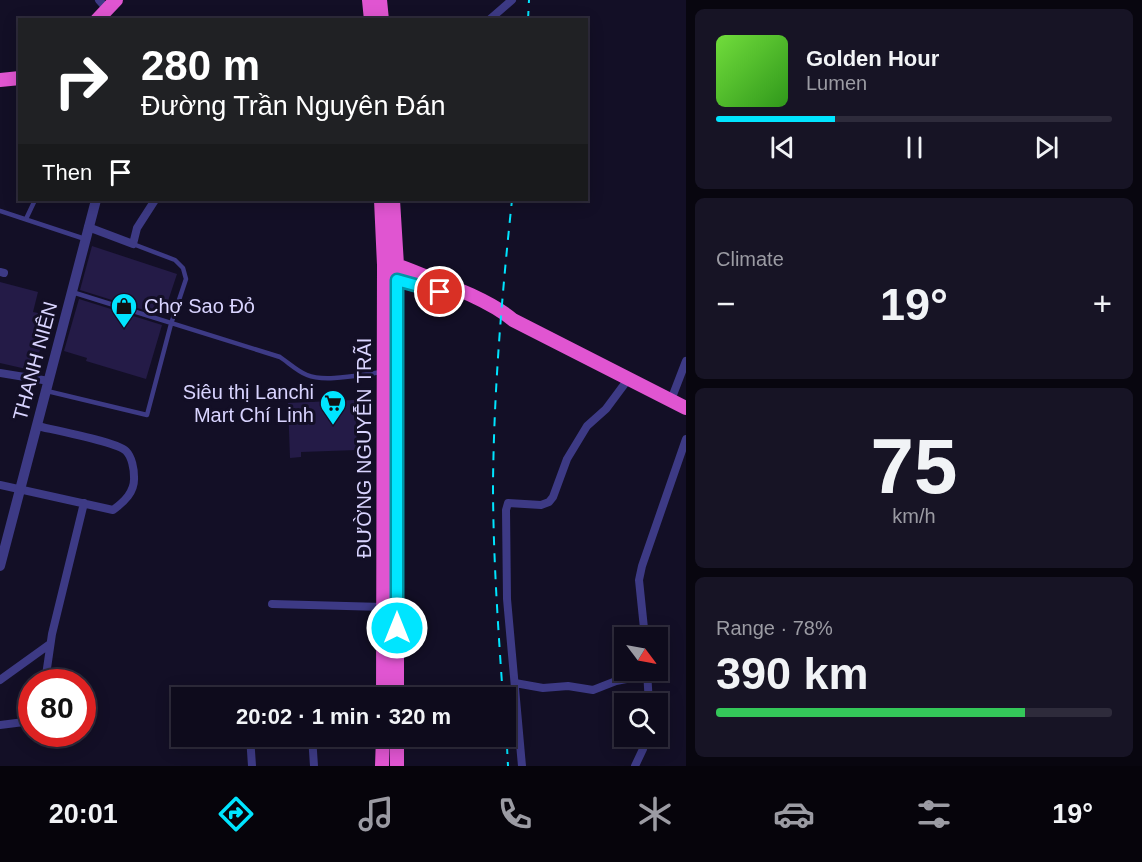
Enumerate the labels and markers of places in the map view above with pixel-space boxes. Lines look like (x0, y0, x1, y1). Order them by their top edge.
pin (414, 266, 465, 317)
shop icon: Chợ Sao Đỏ (109, 291, 139, 329)
place label: Chợ Sao Đỏ (144, 295, 255, 317)
place label: Siêu thị Lanchi Mart Chí Linh (183, 381, 314, 426)
supermarket icon: Siêu thị Lanchi Mart Chí Linh (318, 388, 348, 426)

